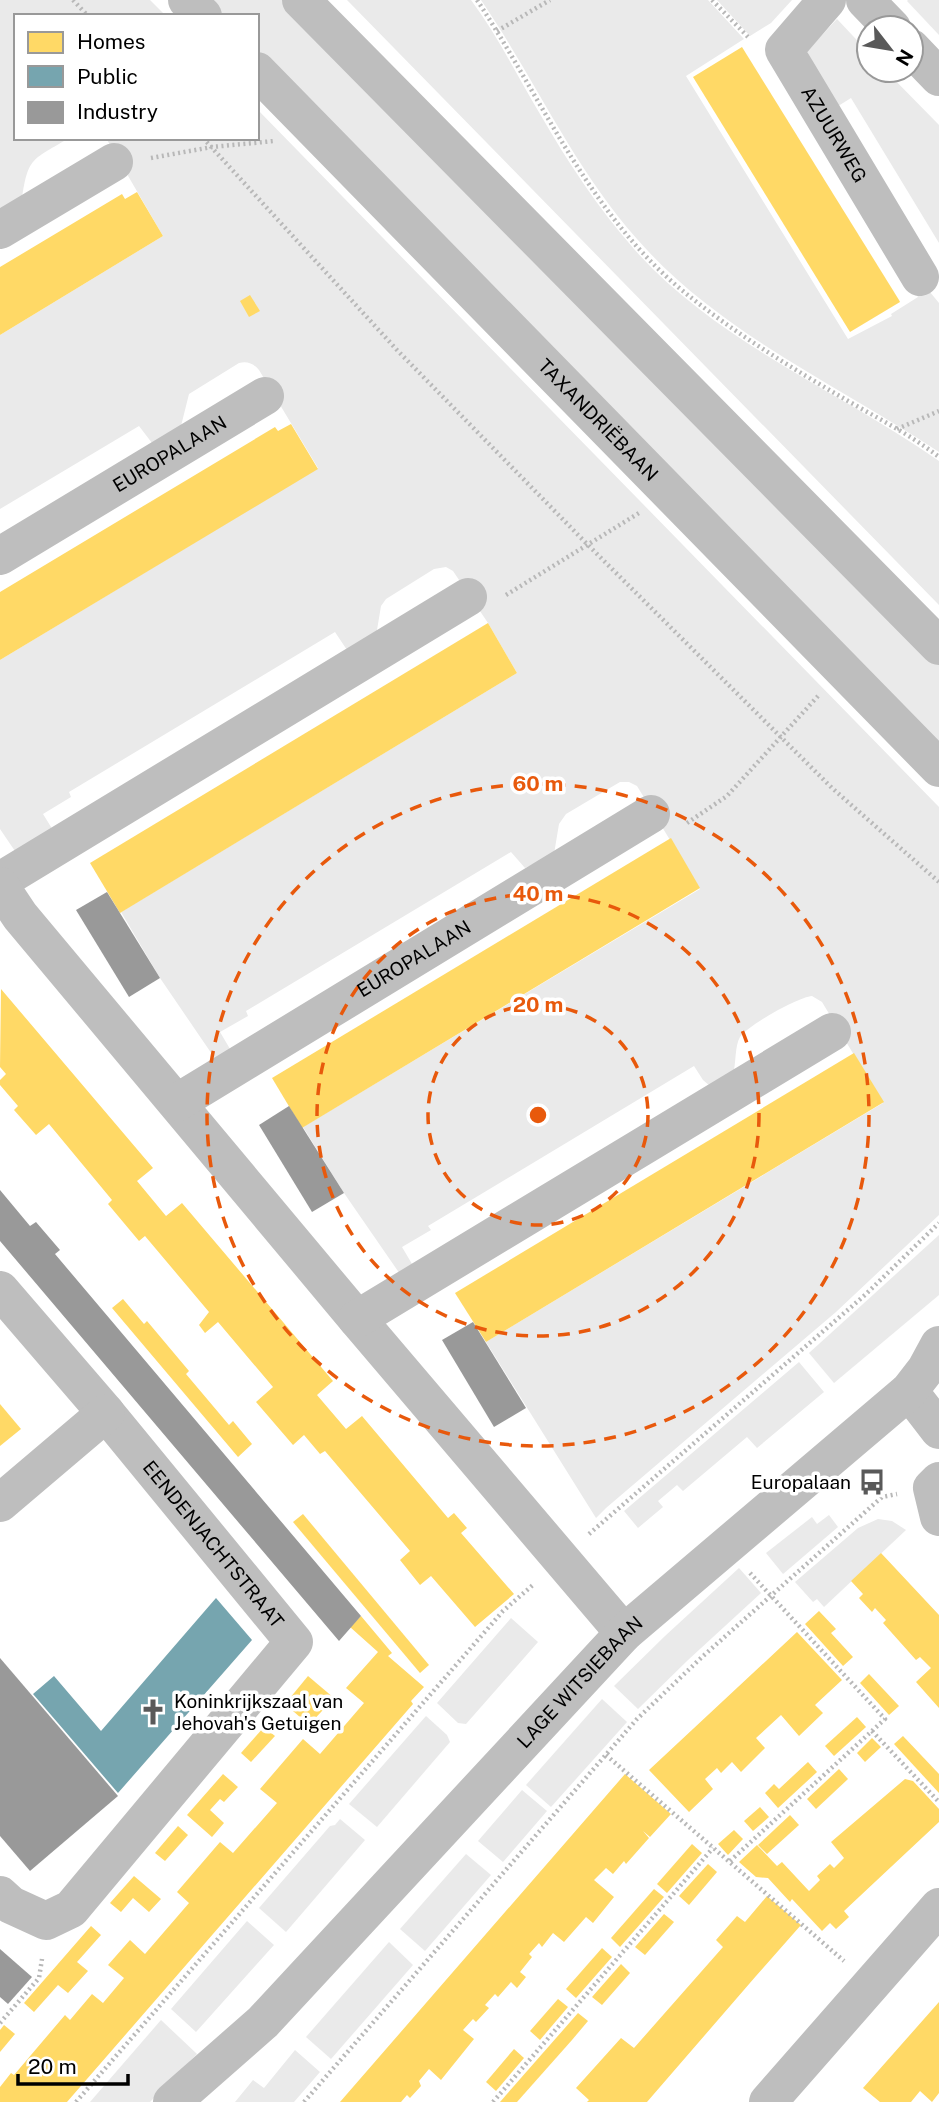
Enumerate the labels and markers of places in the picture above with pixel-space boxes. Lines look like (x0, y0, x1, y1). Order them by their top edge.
centre of rings (526, 1103, 550, 1127)
bus stop icon: Europalaan (857, 1467, 887, 1497)
place label: Europalaan (751, 1471, 851, 1493)
place label: Koninkrijkszaal van Jehovah's Getuigen (174, 1690, 343, 1734)
church icon: Koninkrijkszaal van Jehovah's Getuigen (138, 1697, 168, 1727)

